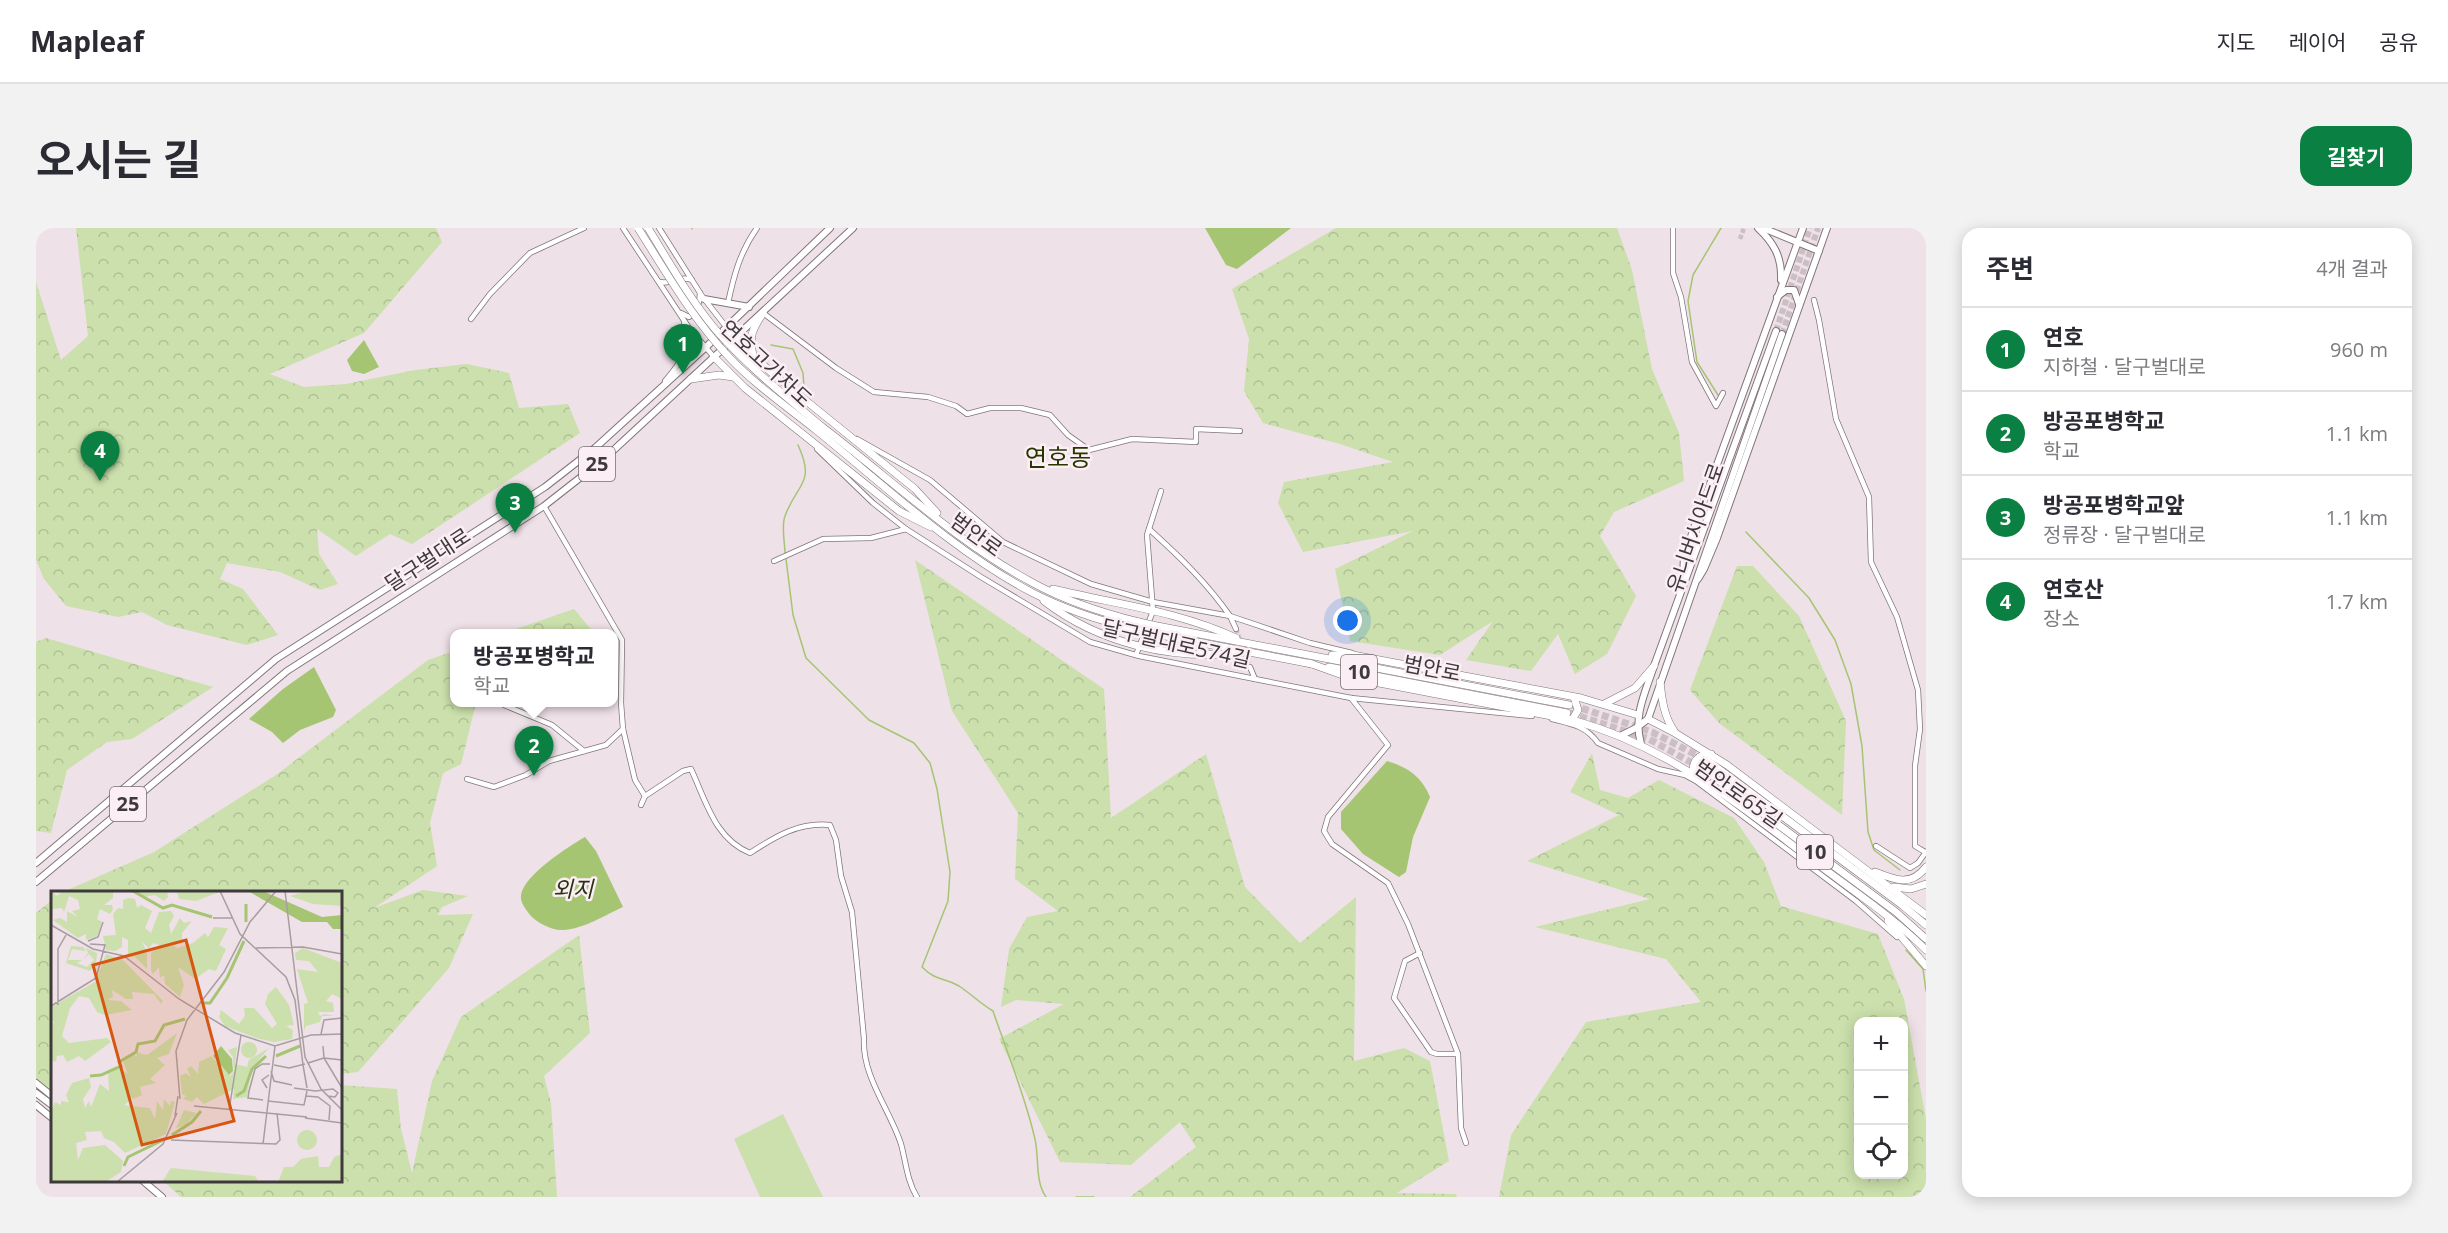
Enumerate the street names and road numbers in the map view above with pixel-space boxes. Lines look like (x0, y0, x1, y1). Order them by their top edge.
street label: 연호고가차도 (715, 314, 819, 413)
road number: 25 (579, 447, 615, 481)
street label: 유니버시아드로 (1660, 459, 1730, 596)
street label: 범안로 (945, 506, 1008, 563)
street label: 달구벌대로 (379, 521, 476, 597)
street label: 달구벌대로574길 (1099, 612, 1253, 674)
street label: 범안로 (1401, 649, 1463, 687)
road number: 10 (1341, 655, 1377, 689)
street label: 범안로65길 (1689, 753, 1788, 834)
road number: 25 (110, 787, 146, 821)
road number: 10 (1797, 835, 1833, 869)

